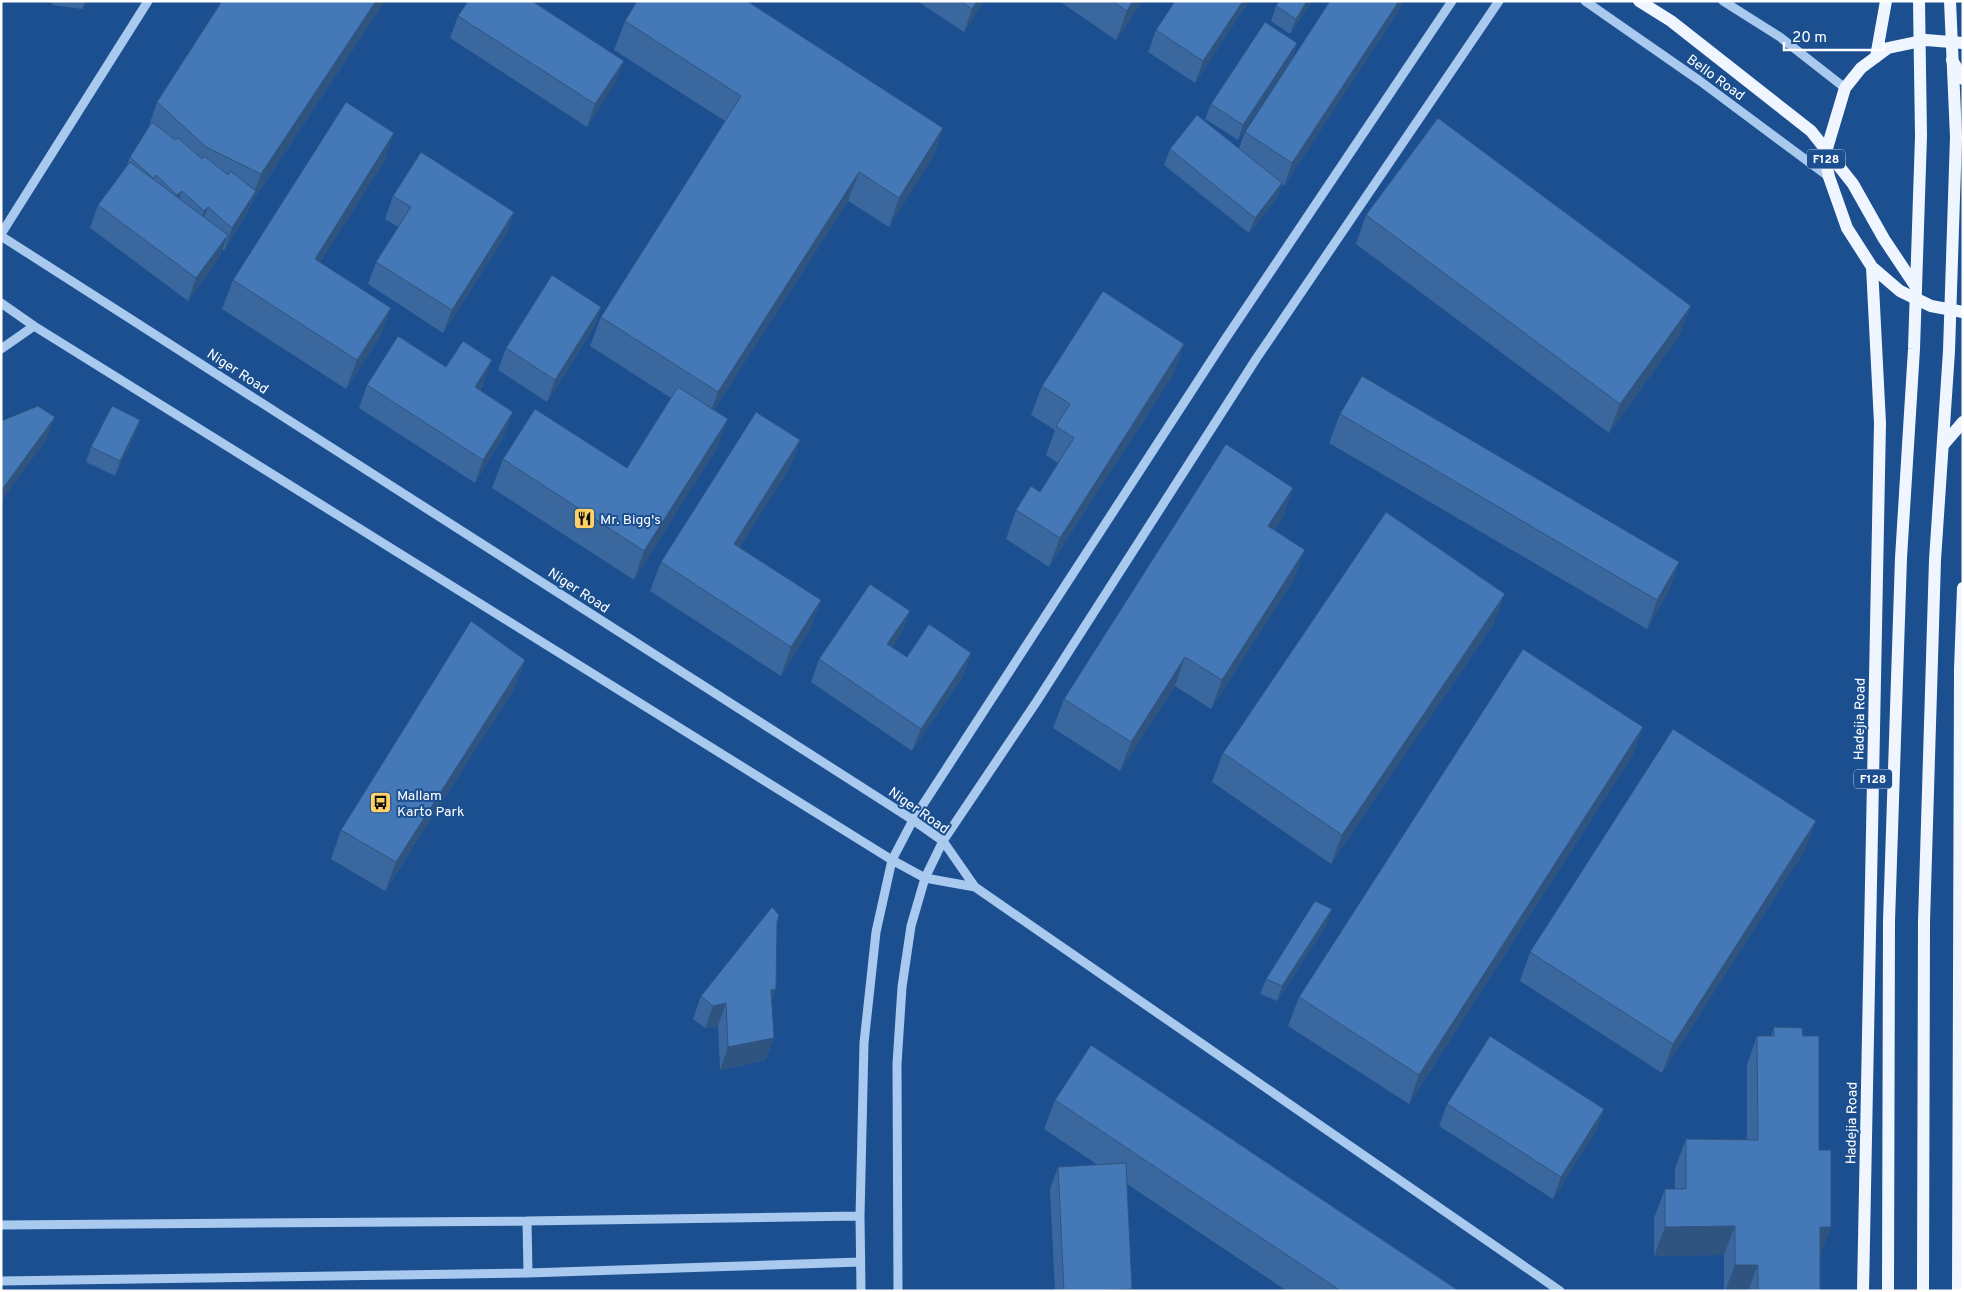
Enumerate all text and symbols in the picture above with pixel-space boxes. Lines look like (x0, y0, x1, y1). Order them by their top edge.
scale bar (1784, 20, 1884, 52)
text: 20 m (1792, 29, 1827, 48)
street label: Bello Road (1683, 51, 1748, 105)
road number: F128 (1807, 150, 1845, 168)
street label: Niger Road (203, 346, 271, 398)
restaurant icon: Mr. Bigg's (572, 507, 596, 531)
place label: Mr. Bigg's (600, 512, 661, 529)
street label: Niger Road (544, 565, 612, 617)
street label: Hadejia Road (1851, 678, 1870, 760)
road number: F128 (1854, 770, 1892, 789)
street label: Niger Road (885, 784, 952, 838)
place label: Mallam Karto Park (397, 788, 464, 821)
bus stop icon: Mallam Karto Park (369, 791, 393, 815)
street label: Hadejia Road (1843, 1082, 1862, 1164)

